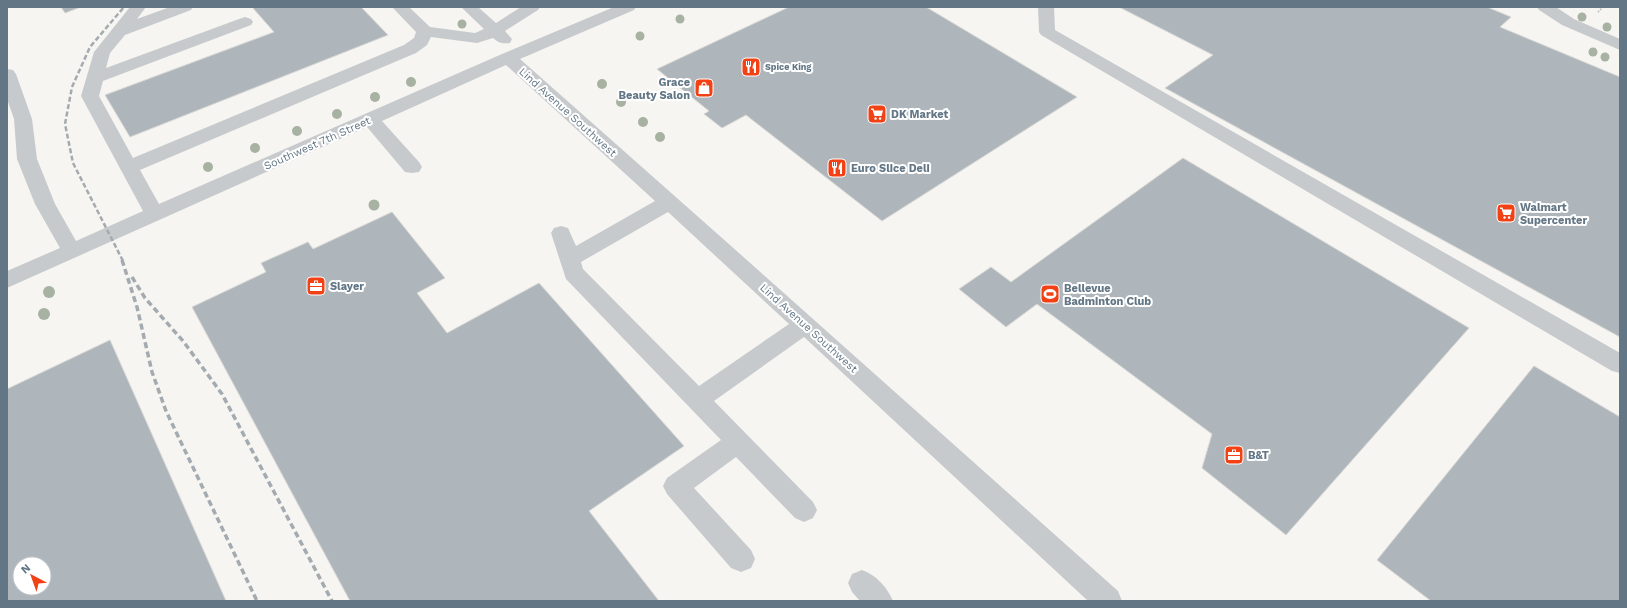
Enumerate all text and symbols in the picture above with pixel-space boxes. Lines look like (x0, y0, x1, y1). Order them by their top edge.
restaurant icon: Spice King (740, 56, 762, 78)
place label: Spice King (765, 62, 812, 72)
street label: Lind Avenue Southwest (516, 65, 619, 160)
place label: Grace Beauty Salon (619, 76, 690, 102)
shop icon: Grace Beauty Salon (693, 77, 715, 99)
supermarket icon: DK Market (866, 103, 888, 125)
place label: DK Market (891, 108, 949, 121)
street label: Southwest 7th Street (262, 114, 373, 173)
restaurant icon: Euro Slice Deli (826, 157, 848, 179)
place label: Euro Slice Deli (851, 162, 930, 175)
place label: Walmart Supercenter (1520, 201, 1587, 227)
supermarket icon: Walmart Supercenter (1495, 202, 1517, 224)
office icon: Slayer (305, 275, 327, 297)
place label: Slayer (330, 280, 364, 293)
street label: Lind Avenue Southwest (757, 281, 860, 376)
place label: Bellevue Badminton Club (1064, 282, 1151, 308)
sports icon: Bellevue Badminton Club (1039, 283, 1061, 305)
office icon: B&T (1223, 444, 1245, 466)
place label: B&T (1248, 449, 1269, 462)
north arrow (12, 556, 52, 596)
text: N (18, 561, 33, 576)

